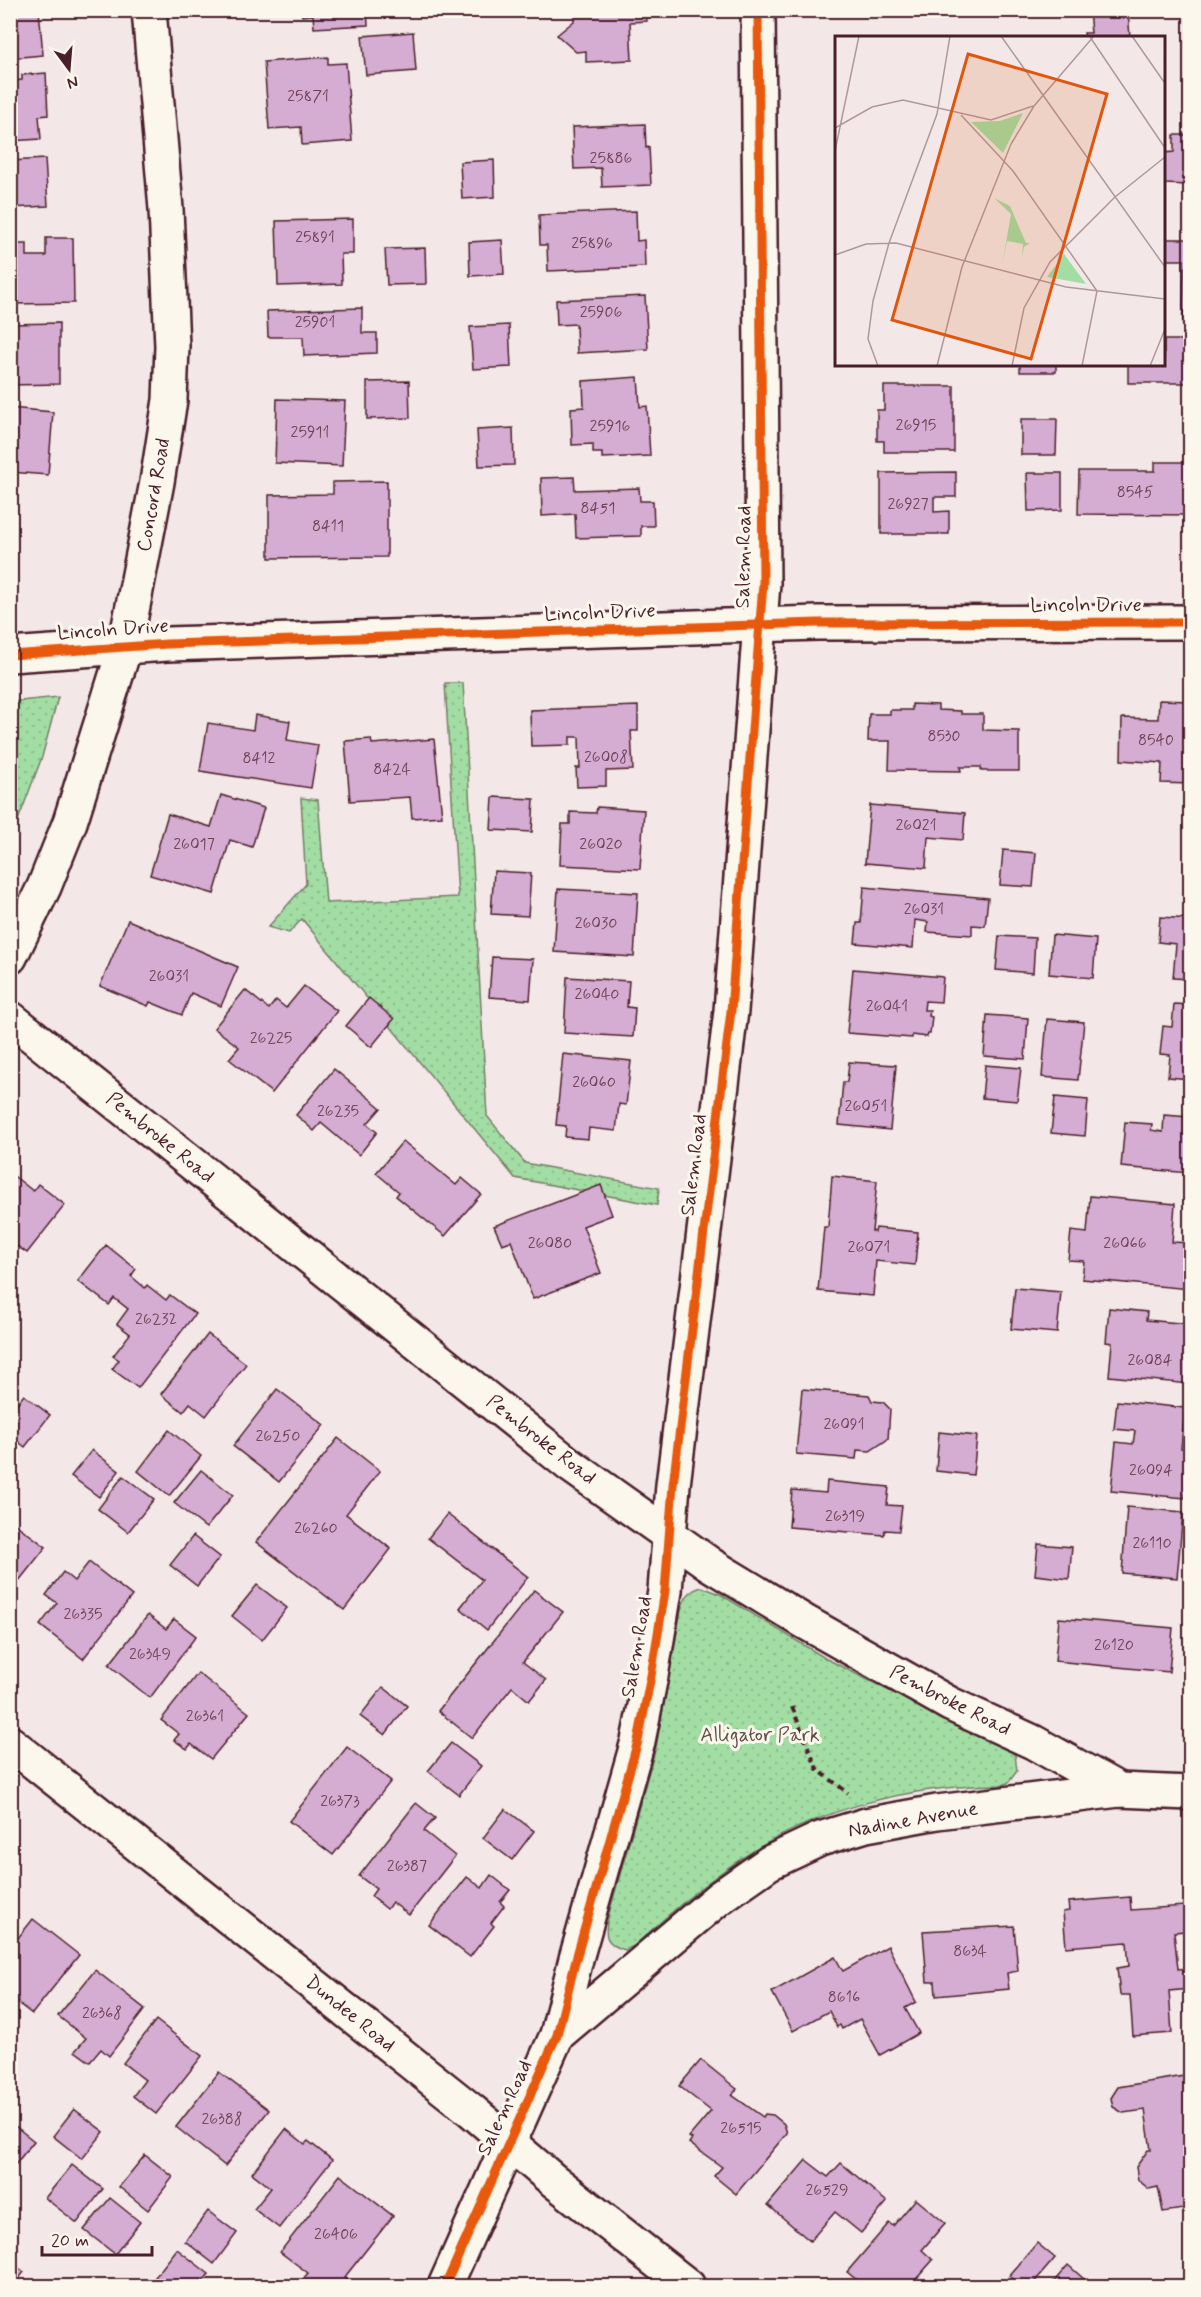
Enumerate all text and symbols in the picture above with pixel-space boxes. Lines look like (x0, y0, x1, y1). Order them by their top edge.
inset map (835, 36, 1165, 366)
north arrow (39, 39, 99, 99)
text: N (65, 70, 81, 94)
house number: 25871 (287, 86, 329, 107)
house number: 25886 (590, 148, 633, 169)
house number: 25891 (295, 227, 335, 248)
house number: 25896 (571, 233, 613, 254)
house number: 25906 (580, 302, 622, 323)
house number: 25901 (295, 312, 335, 333)
house number: 26915 (896, 415, 936, 436)
house number: 25916 (590, 416, 631, 437)
house number: 25911 (291, 422, 329, 443)
street label: Concord Road (131, 436, 177, 554)
house number: 8545 (1117, 482, 1153, 503)
house number: 26927 (888, 494, 929, 515)
house number: 8451 (581, 498, 615, 519)
street label: Salem Road (730, 505, 758, 609)
house number: 8411 (312, 516, 344, 537)
street label: Lincoln Drive (1030, 592, 1142, 619)
street label: Lincoln Drive (544, 598, 656, 628)
street label: Lincoln Drive (56, 613, 170, 647)
house number: 8530 (927, 726, 961, 747)
house number: 8540 (1138, 730, 1174, 751)
house number: 26008 (584, 747, 628, 768)
house number: 8412 (243, 748, 276, 769)
house number: 8424 (373, 759, 411, 780)
house number: 26021 (895, 815, 937, 836)
house number: 26017 (173, 834, 215, 855)
house number: 26020 (579, 834, 623, 855)
house number: 26031 (904, 899, 944, 920)
house number: 26030 (575, 913, 617, 934)
house number: 26031 (149, 966, 189, 987)
house number: 26040 (575, 984, 619, 1005)
house number: 26041 (866, 996, 908, 1017)
house number: 26225 (250, 1028, 292, 1049)
house number: 26060 (572, 1072, 616, 1093)
street label: Pembroke Road (100, 1086, 220, 1190)
house number: 26051 (845, 1096, 887, 1117)
house number: 26235 (317, 1101, 359, 1122)
street label: Salem Road (674, 1112, 714, 1218)
house number: 26080 (528, 1233, 572, 1254)
house number: 26066 (1103, 1233, 1147, 1254)
house number: 26071 (848, 1237, 890, 1258)
house number: 26232 (135, 1309, 177, 1330)
house number: 26084 (1127, 1350, 1173, 1371)
street label: Pembroke Road (481, 1389, 601, 1491)
house number: 26091 (823, 1414, 865, 1435)
house number: 26250 (256, 1426, 300, 1447)
house number: 26094 (1129, 1460, 1173, 1481)
house number: 26319 (825, 1506, 865, 1527)
house number: 26260 (294, 1518, 338, 1539)
house number: 26110 (1132, 1533, 1172, 1554)
street label: Salem Road (615, 1594, 659, 1700)
house number: 26335 (64, 1604, 102, 1625)
house number: 26120 (1094, 1635, 1134, 1656)
house number: 26349 (129, 1644, 171, 1665)
street label: Pembroke Road (885, 1659, 1015, 1743)
house number: 26361 (186, 1706, 224, 1727)
park label: Alligator Park (700, 1722, 820, 1749)
house number: 26373 (320, 1791, 360, 1812)
street label: Nadine Avenue (846, 1795, 980, 1845)
house number: 26387 (387, 1856, 427, 1877)
house number: 8634 (953, 1941, 987, 1962)
street label: Dundee Road (299, 1969, 401, 2059)
house number: 8616 (828, 1987, 860, 2008)
house number: 26368 (82, 2003, 122, 2024)
street label: Salem Road (471, 2056, 539, 2160)
house number: 26388 (201, 2109, 243, 2130)
house number: 26515 (720, 2118, 762, 2139)
house number: 26529 (806, 2180, 848, 2201)
scale bar (42, 2219, 152, 2257)
house number: 26406 (314, 2224, 358, 2245)
text: 20 m (51, 2229, 89, 2253)

